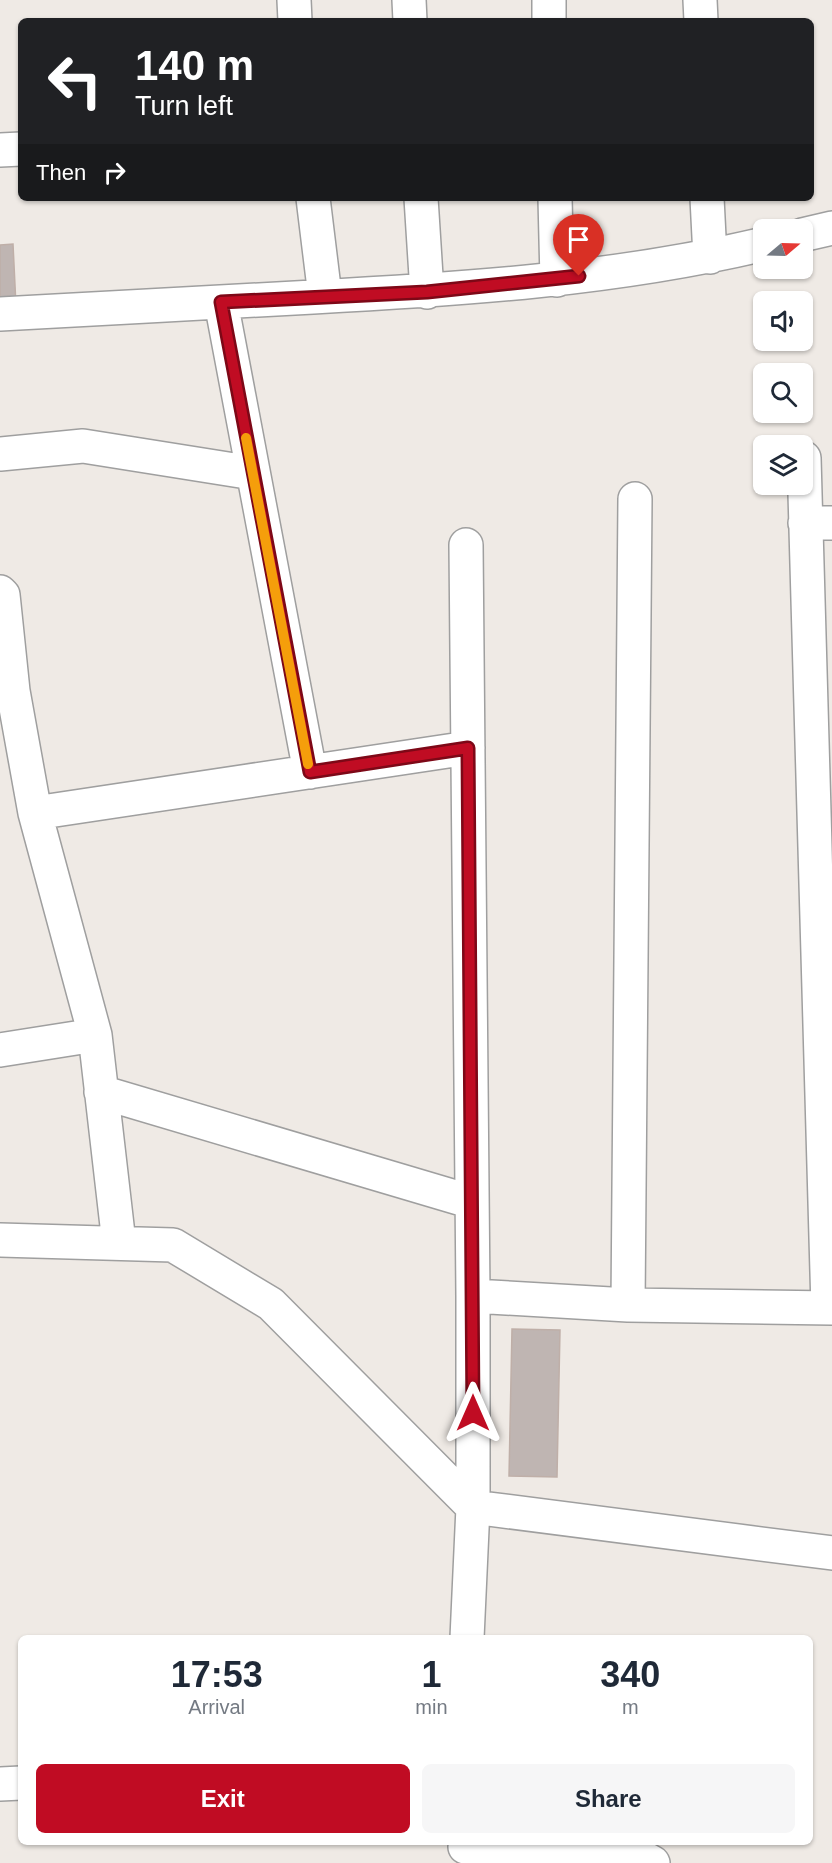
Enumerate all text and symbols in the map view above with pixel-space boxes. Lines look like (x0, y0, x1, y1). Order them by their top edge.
icon: left (36, 42, 114, 120)
text: 140 m (135, 42, 254, 89)
text: Turn left (135, 91, 233, 121)
icon: right (98, 156, 131, 189)
text: Then (36, 160, 86, 185)
pin (553, 214, 604, 276)
north arrow (753, 219, 813, 279)
map controls (753, 219, 813, 495)
icon: arrive (562, 223, 595, 256)
button: sound (753, 291, 813, 351)
button: search (753, 363, 813, 423)
button: layers (753, 435, 813, 495)
position arrow (441, 1381, 505, 1445)
text: 17:53 (171, 1654, 263, 1695)
text: 1 (421, 1654, 441, 1695)
text: 340 (600, 1654, 660, 1695)
text: Arrival (188, 1696, 245, 1718)
text: min (415, 1696, 448, 1718)
text: m (622, 1696, 639, 1718)
button: Exit (36, 1764, 410, 1833)
button: Share (422, 1764, 795, 1833)

